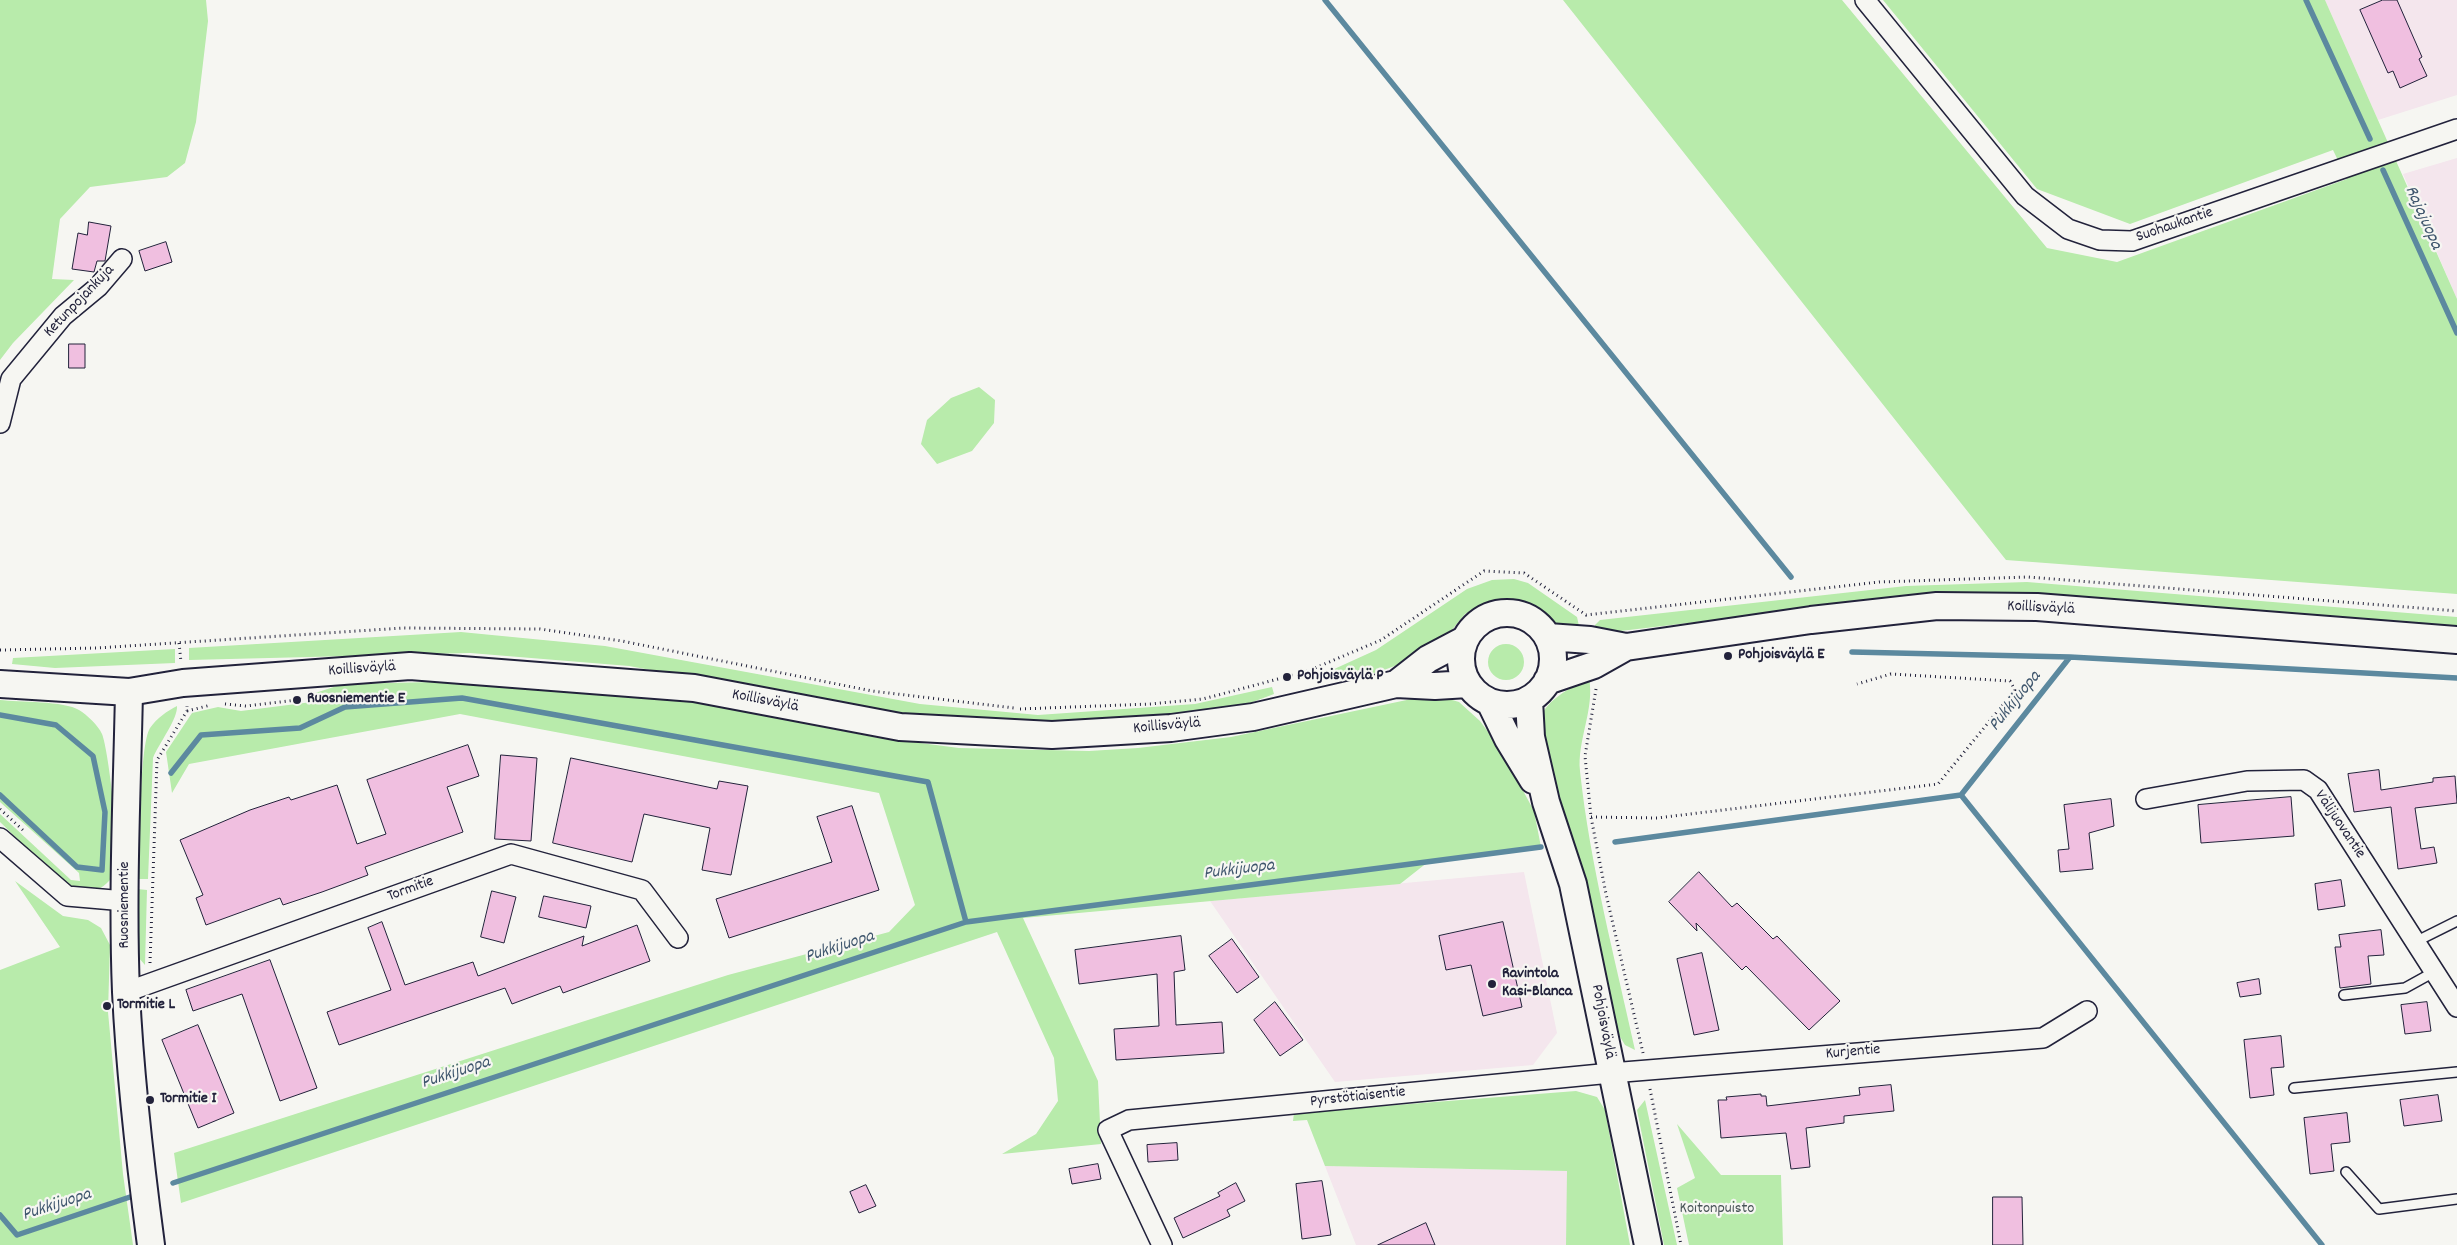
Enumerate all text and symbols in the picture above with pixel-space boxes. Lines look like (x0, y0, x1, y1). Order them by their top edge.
water label: Rajajuopa (2398, 183, 2446, 253)
street label: Suohaukantie (2134, 204, 2216, 248)
street label: Ketunpojankuja (41, 262, 119, 342)
street label: Koillisväylä (2007, 598, 2075, 620)
place label: Pohjoisväylä E (1738, 646, 1825, 666)
marker: Pohjoisväylä E (1722, 650, 1734, 662)
street label: Koillisväylä (328, 658, 396, 682)
place label: Pohjoisväylä P (1297, 667, 1384, 687)
water label: Pukkijuopa (1985, 668, 2047, 736)
marker: Pohjoisväylä P (1281, 671, 1293, 683)
street label: Koillisväylä (730, 686, 800, 718)
place label: Ruosniementie E (307, 690, 405, 710)
marker: Ruosniementie E (291, 694, 303, 706)
street label: Koillisväylä (1132, 714, 1202, 740)
street label: Välijuovantie (2309, 787, 2369, 863)
water label: Pukkijuopa (1202, 856, 1276, 886)
street label: Ruosniementie (116, 861, 136, 949)
street label: Tormitie (385, 873, 437, 907)
water label: Pukkijuopa (803, 927, 877, 969)
place label: Ravintola Kasi-Blanca (1502, 965, 1572, 1003)
marker: Ravintola Kasi-Blanca (1486, 978, 1498, 990)
street label: Pohjoisväylä (1585, 983, 1619, 1061)
place label: Tormitie L (117, 996, 175, 1016)
marker: Tormitie L (101, 1000, 113, 1012)
street label: Kurjentie (1825, 1041, 1881, 1065)
water label: Pukkijuopa (419, 1053, 493, 1095)
street label: Pyrstötiaisentie (1309, 1083, 1407, 1113)
place label: Tormitie I (160, 1090, 216, 1110)
marker: Tormitie I (144, 1094, 156, 1106)
water label: Pukkijuopa (20, 1185, 94, 1227)
park label: Koitonpuisto (1680, 1200, 1754, 1220)

